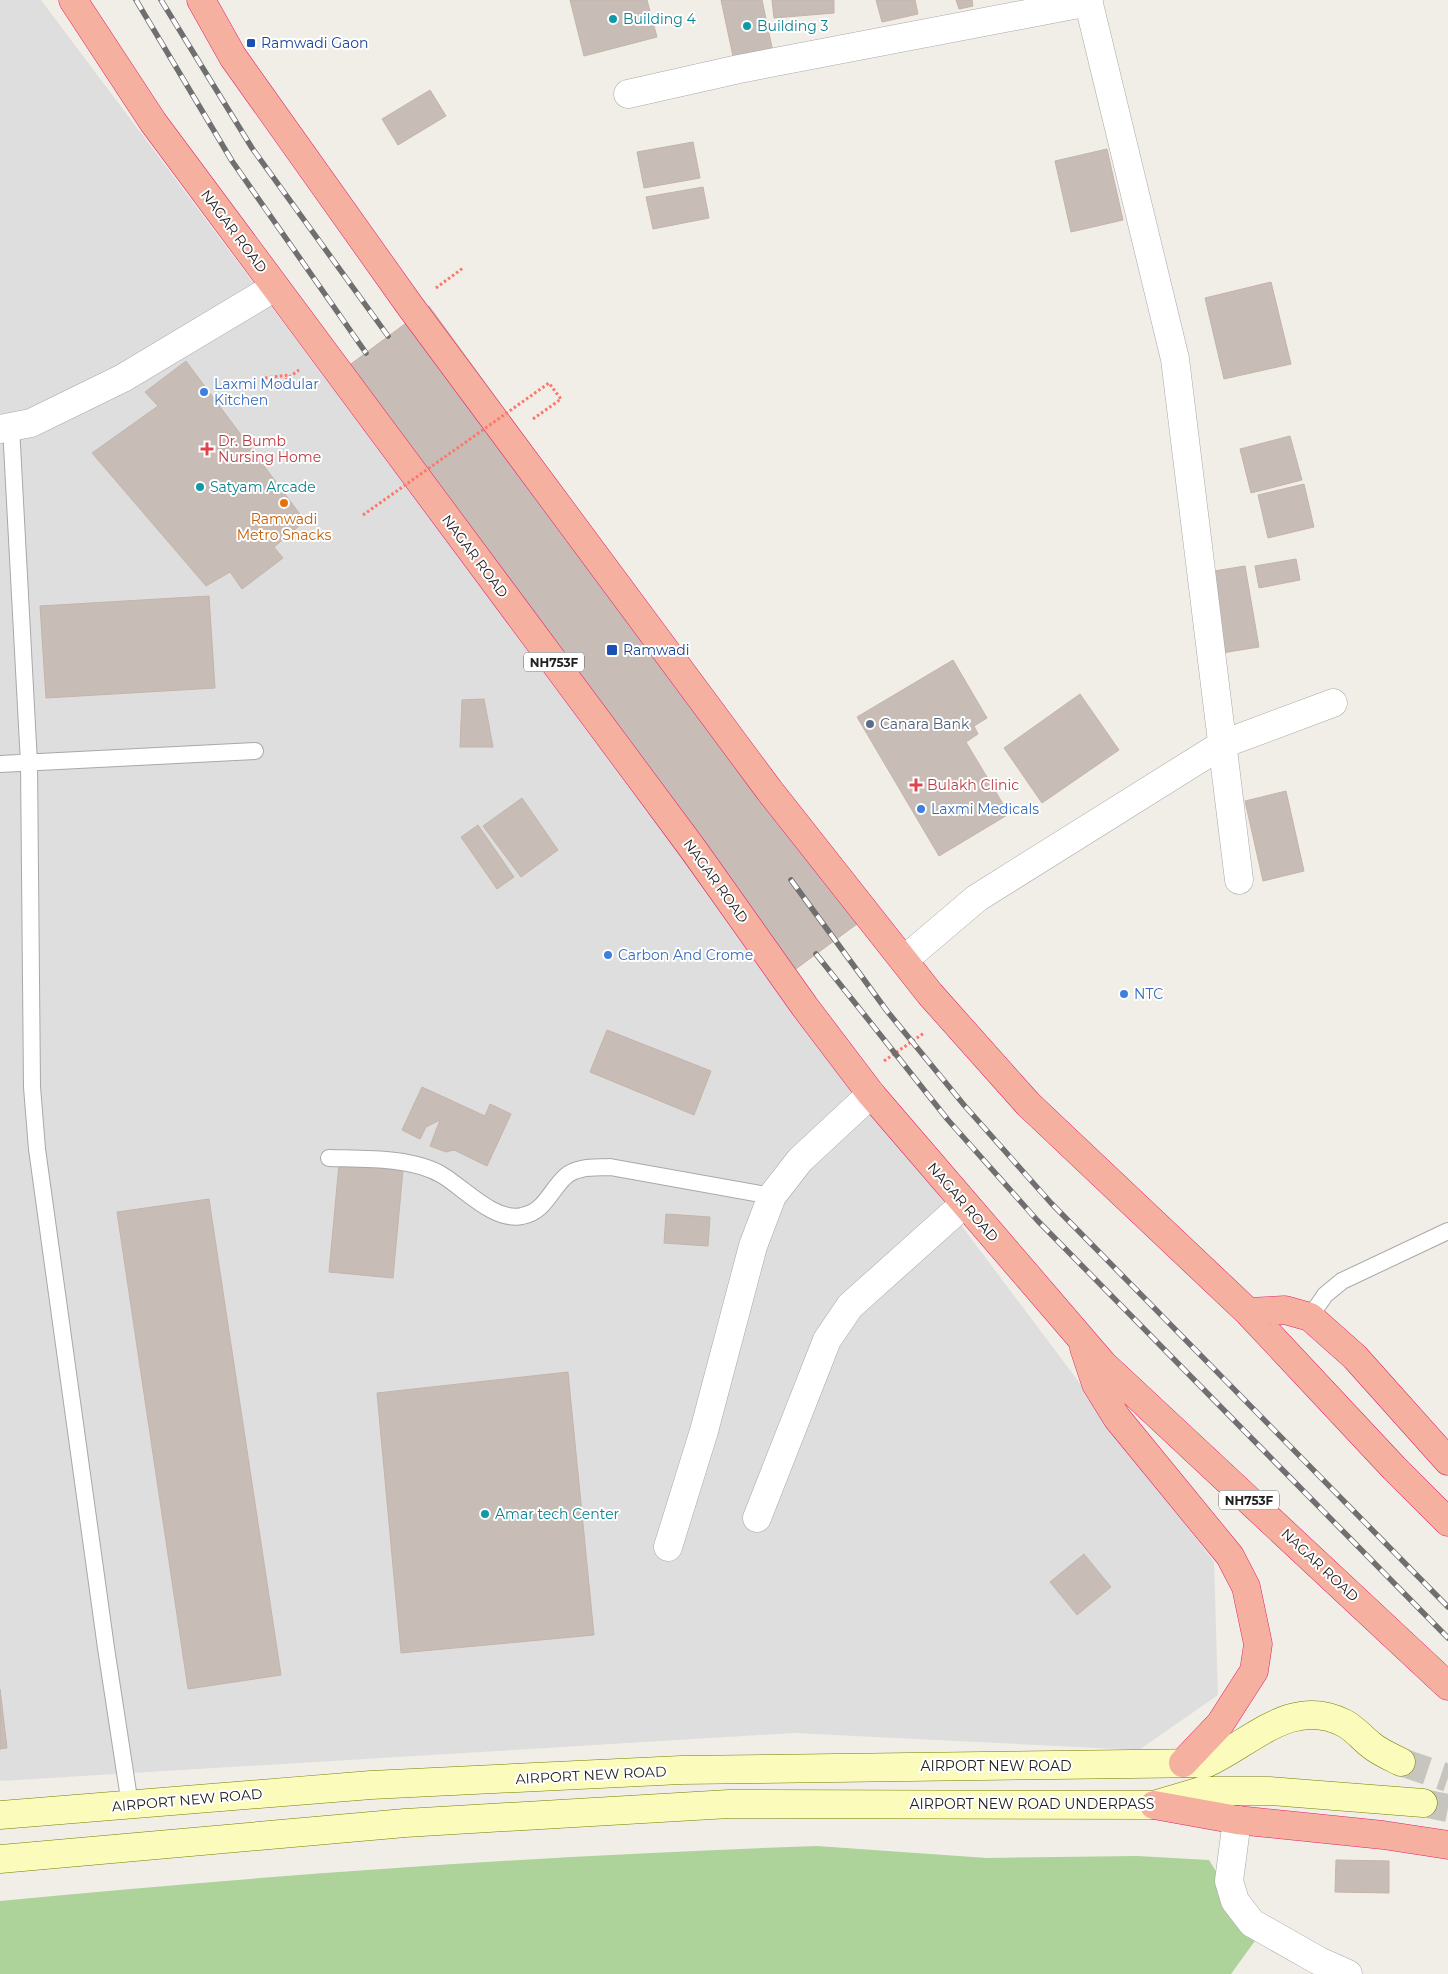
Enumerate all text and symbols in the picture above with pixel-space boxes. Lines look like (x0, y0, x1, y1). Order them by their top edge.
place label: Building 4 (623, 10, 696, 28)
marker: Building 4 (607, 13, 619, 25)
place label: Building 3 (757, 17, 828, 35)
marker: Building 3 (741, 20, 753, 32)
place label: Ramwadi Gaon (261, 34, 369, 52)
marker: Ramwadi Gaon (245, 37, 257, 49)
street label: NAGAR ROAD (197, 186, 271, 276)
place label: Laxmi Modular Kitchen (214, 375, 319, 409)
marker: Laxmi Modular Kitchen (198, 386, 210, 398)
place label: Dr. Bumb Nursing Home (218, 432, 321, 466)
marker: Dr. Bumb Nursing Home (200, 442, 214, 456)
place label: Satyam Arcade (210, 478, 316, 496)
marker: Satyam Arcade (194, 481, 206, 493)
marker: Ramwadi Metro Snacks (278, 497, 290, 509)
place label: Ramwadi Metro Snacks (237, 510, 331, 544)
street label: NAGAR ROAD (438, 511, 512, 601)
place label: Ramwadi (623, 641, 690, 659)
marker: Ramwadi (605, 643, 619, 657)
road number: NH753F (524, 652, 584, 672)
place label: Canara Bank (880, 715, 970, 733)
marker: Canara Bank (864, 718, 876, 730)
place label: Bulakh Clinic (927, 776, 1019, 794)
marker: Bulakh Clinic (909, 778, 923, 792)
place label: Laxmi Medicals (931, 800, 1039, 818)
marker: Laxmi Medicals (915, 803, 927, 815)
street label: NAGAR ROAD (680, 836, 752, 926)
place label: Carbon And Crome (618, 946, 753, 964)
marker: Carbon And Crome (602, 949, 614, 961)
place label: NTC (1134, 985, 1163, 1003)
marker: NTC (1118, 988, 1130, 1000)
street label: NAGAR ROAD (924, 1159, 1002, 1245)
road number: NH753F (1219, 1490, 1279, 1510)
place label: Amar tech Center (495, 1505, 620, 1523)
marker: Amar tech Center (479, 1508, 491, 1520)
street label: NAGAR ROAD (1278, 1525, 1362, 1605)
street label: AIRPORT NEW ROAD (920, 1757, 1072, 1775)
street label: AIRPORT NEW ROAD (515, 1762, 667, 1788)
street label: AIRPORT NEW ROAD (111, 1784, 263, 1816)
street label: AIRPORT NEW ROAD UNDERPASS (910, 1795, 1154, 1813)

